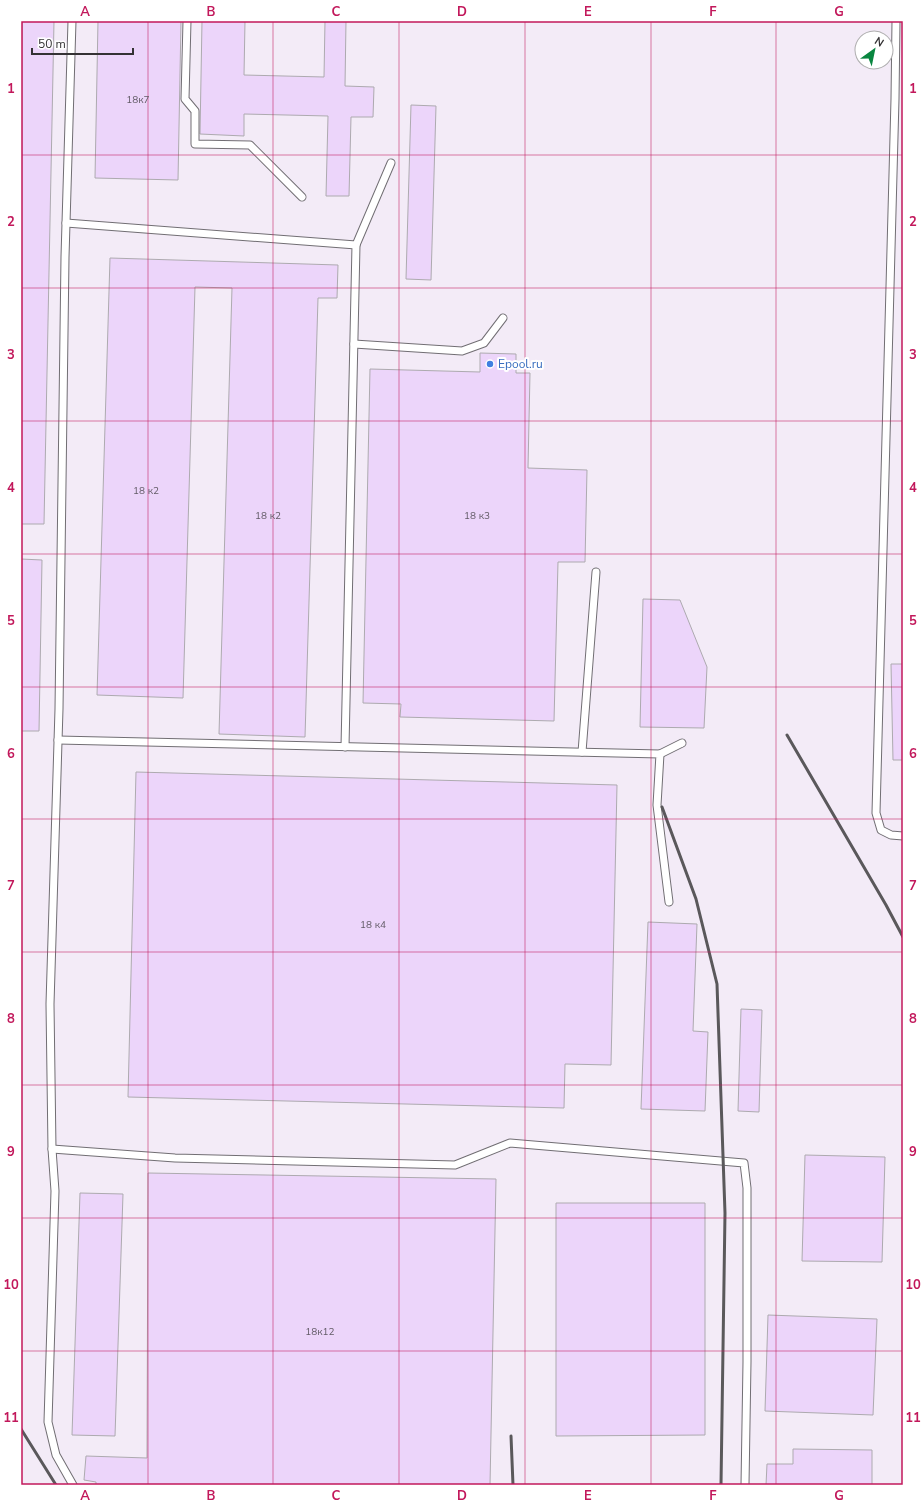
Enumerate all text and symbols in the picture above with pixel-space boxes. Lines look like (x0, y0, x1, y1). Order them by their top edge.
text: A (80, 3, 90, 21)
text: B (207, 3, 216, 21)
text: C (332, 3, 341, 21)
text: D (457, 3, 467, 21)
text: E (584, 3, 592, 21)
text: F (709, 3, 717, 21)
text: G (834, 3, 844, 21)
scale bar (32, 30, 133, 56)
north arrow (854, 30, 894, 70)
text: N (872, 34, 887, 51)
text: 50 m (38, 36, 66, 52)
text: 1 (7, 80, 15, 98)
text: 1 (909, 80, 917, 98)
house number: 18к7 (126, 93, 150, 107)
text: 2 (7, 213, 15, 231)
text: 2 (909, 213, 917, 231)
text: 3 (7, 346, 15, 364)
text: 3 (909, 346, 917, 364)
place label: Epool.ru (498, 356, 543, 372)
marker: Epool.ru (485, 359, 495, 369)
text: 4 (7, 479, 15, 497)
text: 4 (909, 479, 917, 497)
house number: 18 к2 (133, 484, 159, 498)
house number: 18 к2 (255, 509, 281, 523)
house number: 18 к3 (464, 509, 490, 523)
text: 5 (7, 612, 15, 630)
text: 5 (909, 612, 917, 630)
text: 6 (7, 745, 15, 763)
text: 6 (909, 745, 917, 763)
text: 7 (7, 877, 15, 895)
text: 7 (909, 877, 917, 895)
house number: 18 к4 (360, 918, 386, 932)
text: 8 (7, 1010, 15, 1028)
text: 8 (909, 1010, 917, 1028)
text: 9 (7, 1143, 15, 1161)
text: 9 (909, 1143, 917, 1161)
text: 10 (3, 1276, 19, 1294)
text: 10 (905, 1276, 921, 1294)
house number: 18к12 (305, 1325, 335, 1339)
text: 11 (3, 1409, 19, 1427)
text: 11 (905, 1409, 921, 1427)
text: A (80, 1487, 90, 1505)
text: B (207, 1487, 216, 1505)
text: C (332, 1487, 341, 1505)
text: D (457, 1487, 467, 1505)
text: E (584, 1487, 592, 1505)
text: F (709, 1487, 717, 1505)
text: G (834, 1487, 844, 1505)

